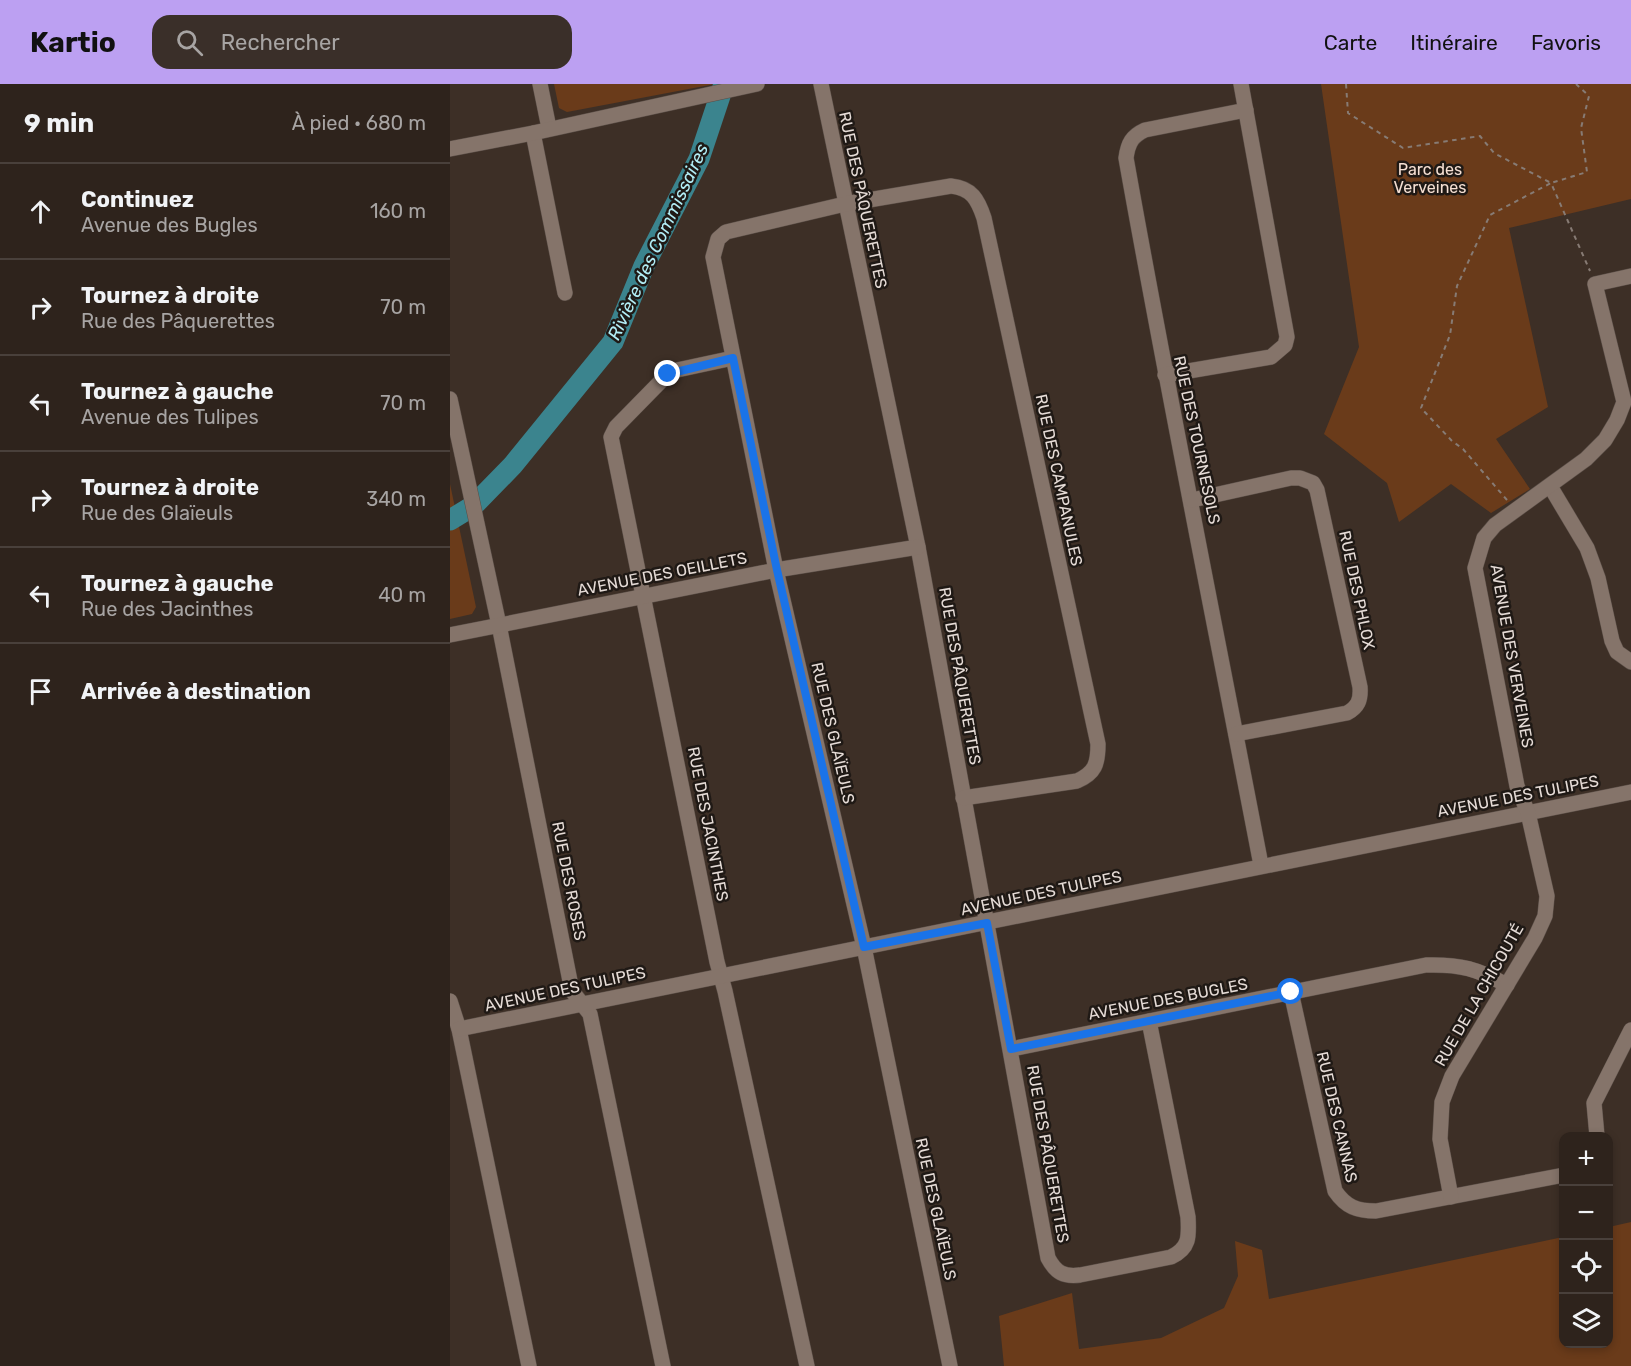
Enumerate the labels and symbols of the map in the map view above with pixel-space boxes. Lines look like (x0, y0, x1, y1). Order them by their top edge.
street label: RUE DES PÂQUERETTES (835, 110, 891, 290)
water label: Rivière des Commissaires (603, 140, 713, 344)
park label: Parc des Verveines (1394, 160, 1466, 197)
street label: RUE DES TOURNESOLS (1170, 354, 1224, 526)
route end (654, 360, 680, 386)
street label: RUE DES CAMPANULES (1031, 392, 1087, 568)
street label: RUE DES PHLOX (1335, 529, 1379, 651)
street label: AVENUE DES OEILLETS (576, 548, 748, 600)
street label: AVENUE DES VERVEINES (1487, 563, 1537, 749)
street label: RUE DES PÂQUERETTES (935, 586, 985, 766)
street label: RUE DES GLAÏEULS (807, 660, 859, 806)
street label: RUE DES JACINTHES (684, 745, 732, 903)
street label: AVENUE DES TULIPES (1436, 771, 1600, 821)
street label: RUE DES ROSES (548, 820, 590, 942)
street label: AVENUE DES TULIPES (959, 867, 1123, 919)
street label: RUE DE LA CHICOUTÉ (1430, 920, 1528, 1070)
street label: AVENUE DES TULIPES (483, 963, 647, 1015)
street label: AVENUE DES BUGLES (1087, 974, 1249, 1024)
route start (1277, 978, 1303, 1004)
street label: RUE DES CANNAS (1313, 1050, 1361, 1184)
street label: RUE DES PÂQUERETTES (1023, 1064, 1073, 1244)
street label: RUE DES GLAÏEULS (912, 1136, 960, 1282)

